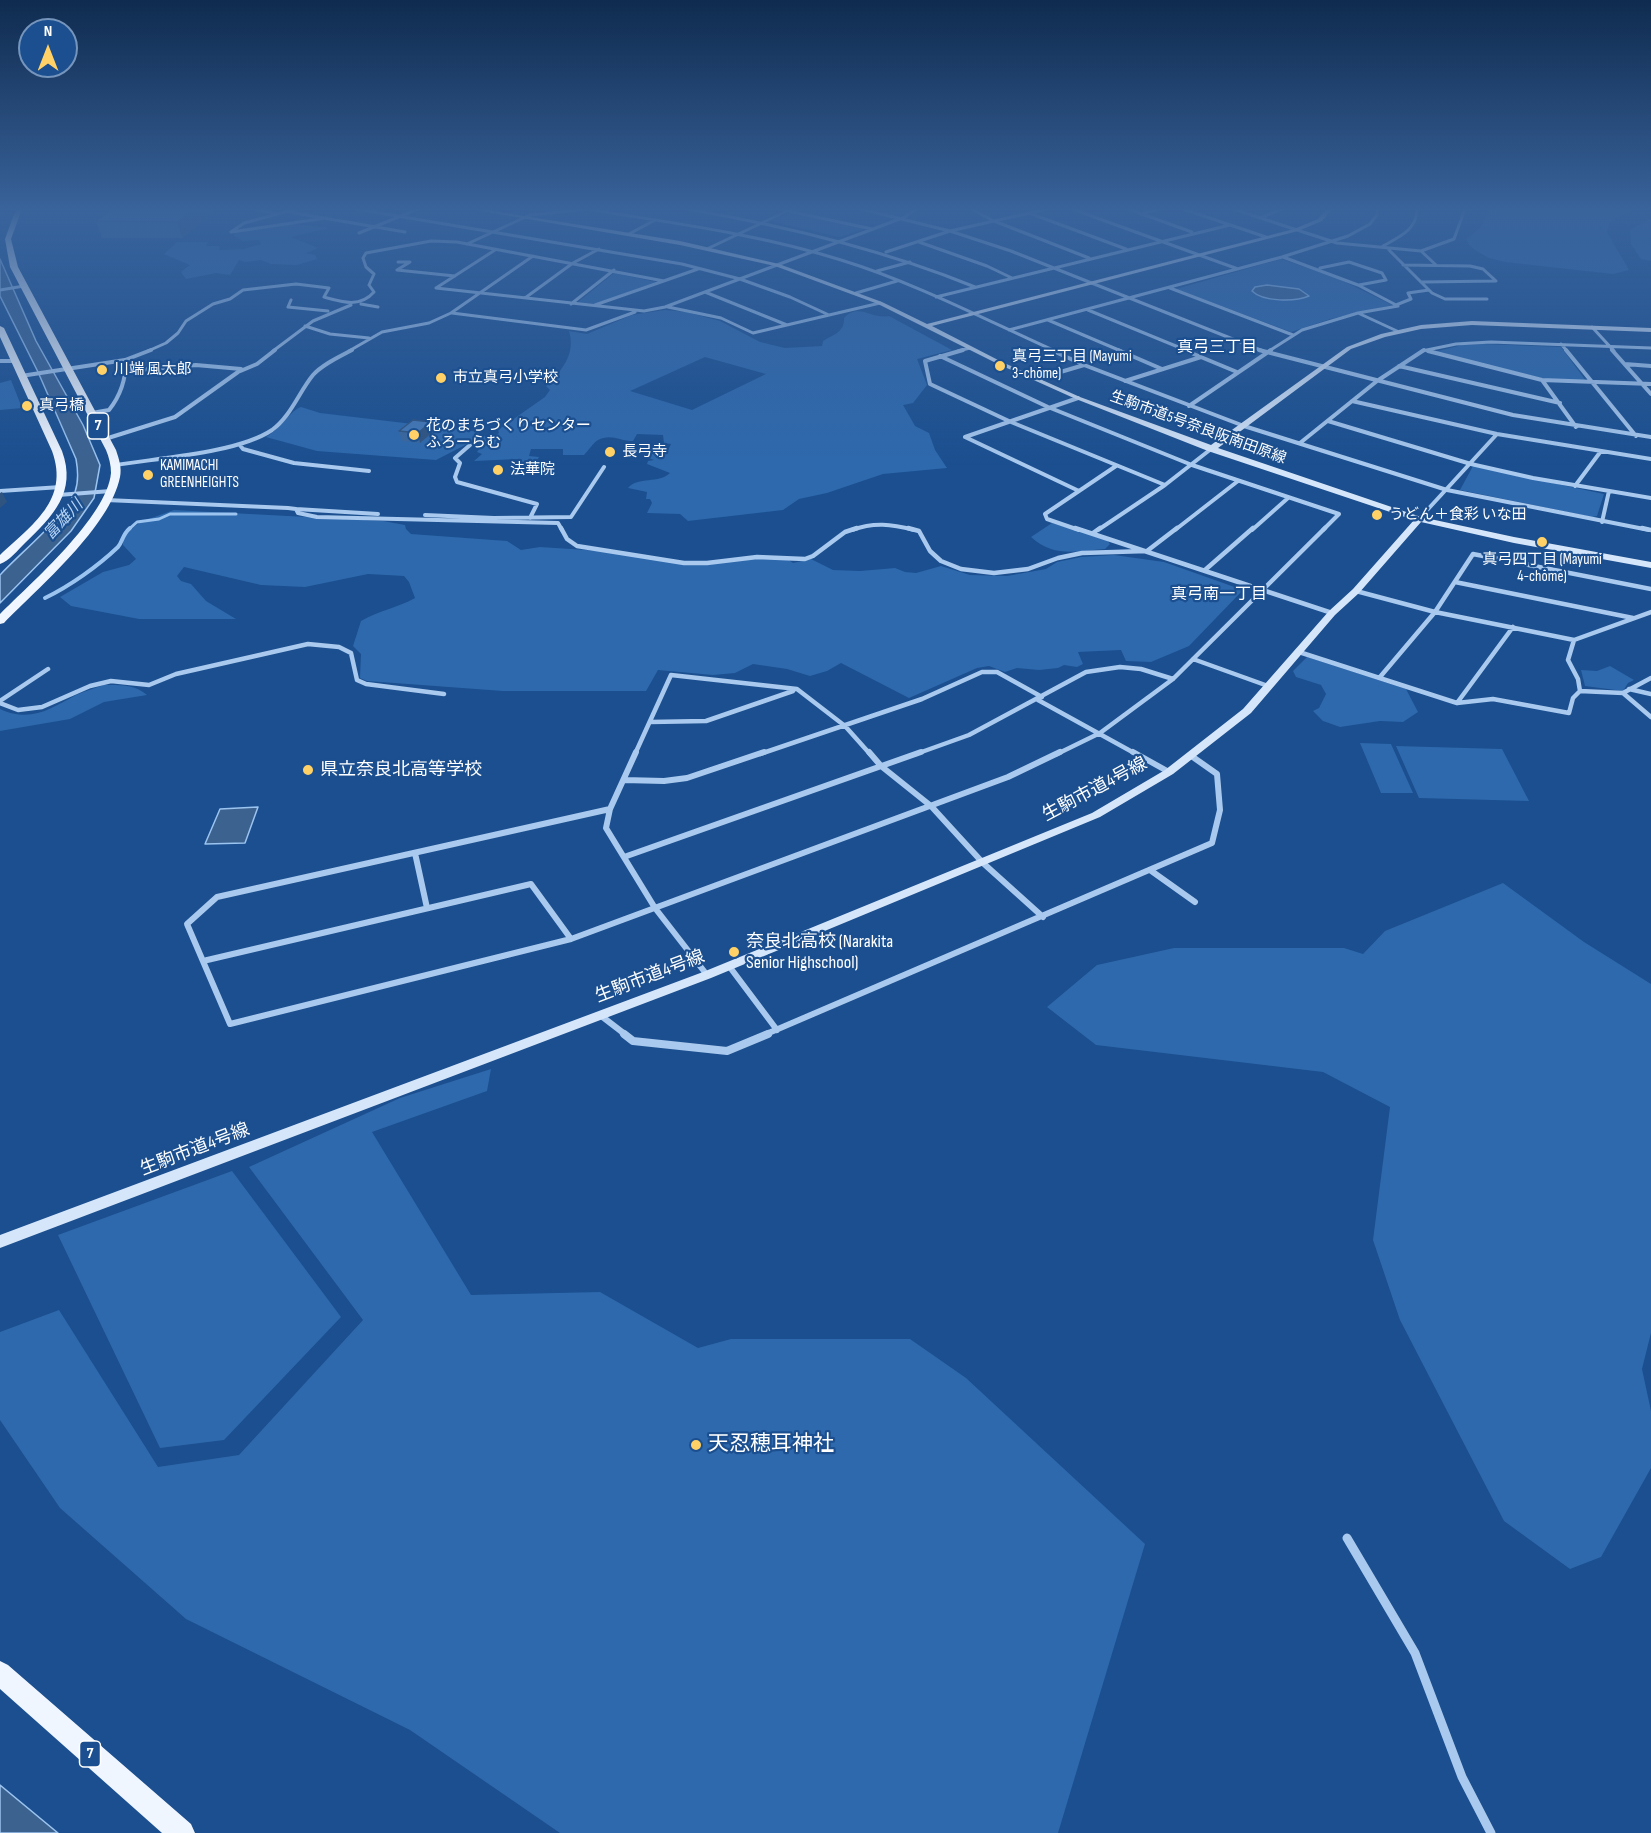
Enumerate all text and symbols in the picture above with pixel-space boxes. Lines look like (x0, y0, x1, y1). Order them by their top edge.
north arrow (18, 18, 78, 78)
text: N (44, 22, 52, 41)
district label: 真弓三丁目 (1177, 338, 1257, 358)
place label: 真弓三丁目 (Mayumi 3-chōme) (1012, 348, 1132, 383)
marker: 真弓三丁目 (Mayumi 3-chōme) (993, 359, 1007, 373)
place label: 川端 風太郎 (114, 361, 191, 379)
marker: 川端 風太郎 (95, 363, 109, 377)
place label: 市立真弓小学校 (453, 369, 558, 387)
marker: 市立真弓小学校 (434, 371, 448, 385)
street label: 生駒市道5号奈良阪南田原線 (1108, 388, 1288, 468)
place label: 真弓橋 (39, 397, 84, 415)
marker: 真弓橋 (20, 399, 34, 413)
road number: 7 (88, 413, 108, 439)
place label: 花のまちづくりセンター ふろーらむ (426, 417, 591, 452)
marker: 花のまちづくりセンター ふろーらむ (407, 428, 421, 442)
place label: 長弓寺 (622, 443, 667, 461)
marker: 長弓寺 (603, 445, 617, 459)
place label: KAMIMACHI GREENHEIGHTS (160, 457, 239, 492)
place label: 法華院 (510, 461, 555, 479)
marker: 法華院 (491, 463, 505, 477)
marker: KAMIMACHI GREENHEIGHTS (141, 468, 155, 482)
water label: 富雄川 (41, 496, 87, 544)
place label: うどん＋食彩 いな田 (1389, 506, 1526, 524)
marker: うどん＋食彩 いな田 (1370, 508, 1384, 522)
marker: 真弓四丁目 (Mayumi 4-chōme) (1535, 535, 1549, 549)
place label: 真弓四丁目 (Mayumi 4-chōme) (1482, 551, 1602, 586)
district label: 真弓南一丁目 (1171, 585, 1267, 605)
street label: 生駒市道4号線 (1039, 753, 1151, 827)
place label: 県立奈良北高等学校 (320, 759, 482, 781)
marker: 県立奈良北高等学校 (301, 763, 315, 777)
place label: 奈良北高校 (Narakita Senior Highschool) (746, 931, 893, 974)
marker: 奈良北高校 (Narakita Senior Highschool) (727, 945, 741, 959)
street label: 生駒市道4号線 (592, 946, 708, 1008)
street label: 生駒市道4号線 (137, 1119, 253, 1181)
place label: 天忍穂耳神社 (708, 1432, 834, 1458)
marker: 天忍穂耳神社 (689, 1438, 703, 1452)
road number: 7 (80, 1741, 100, 1767)

